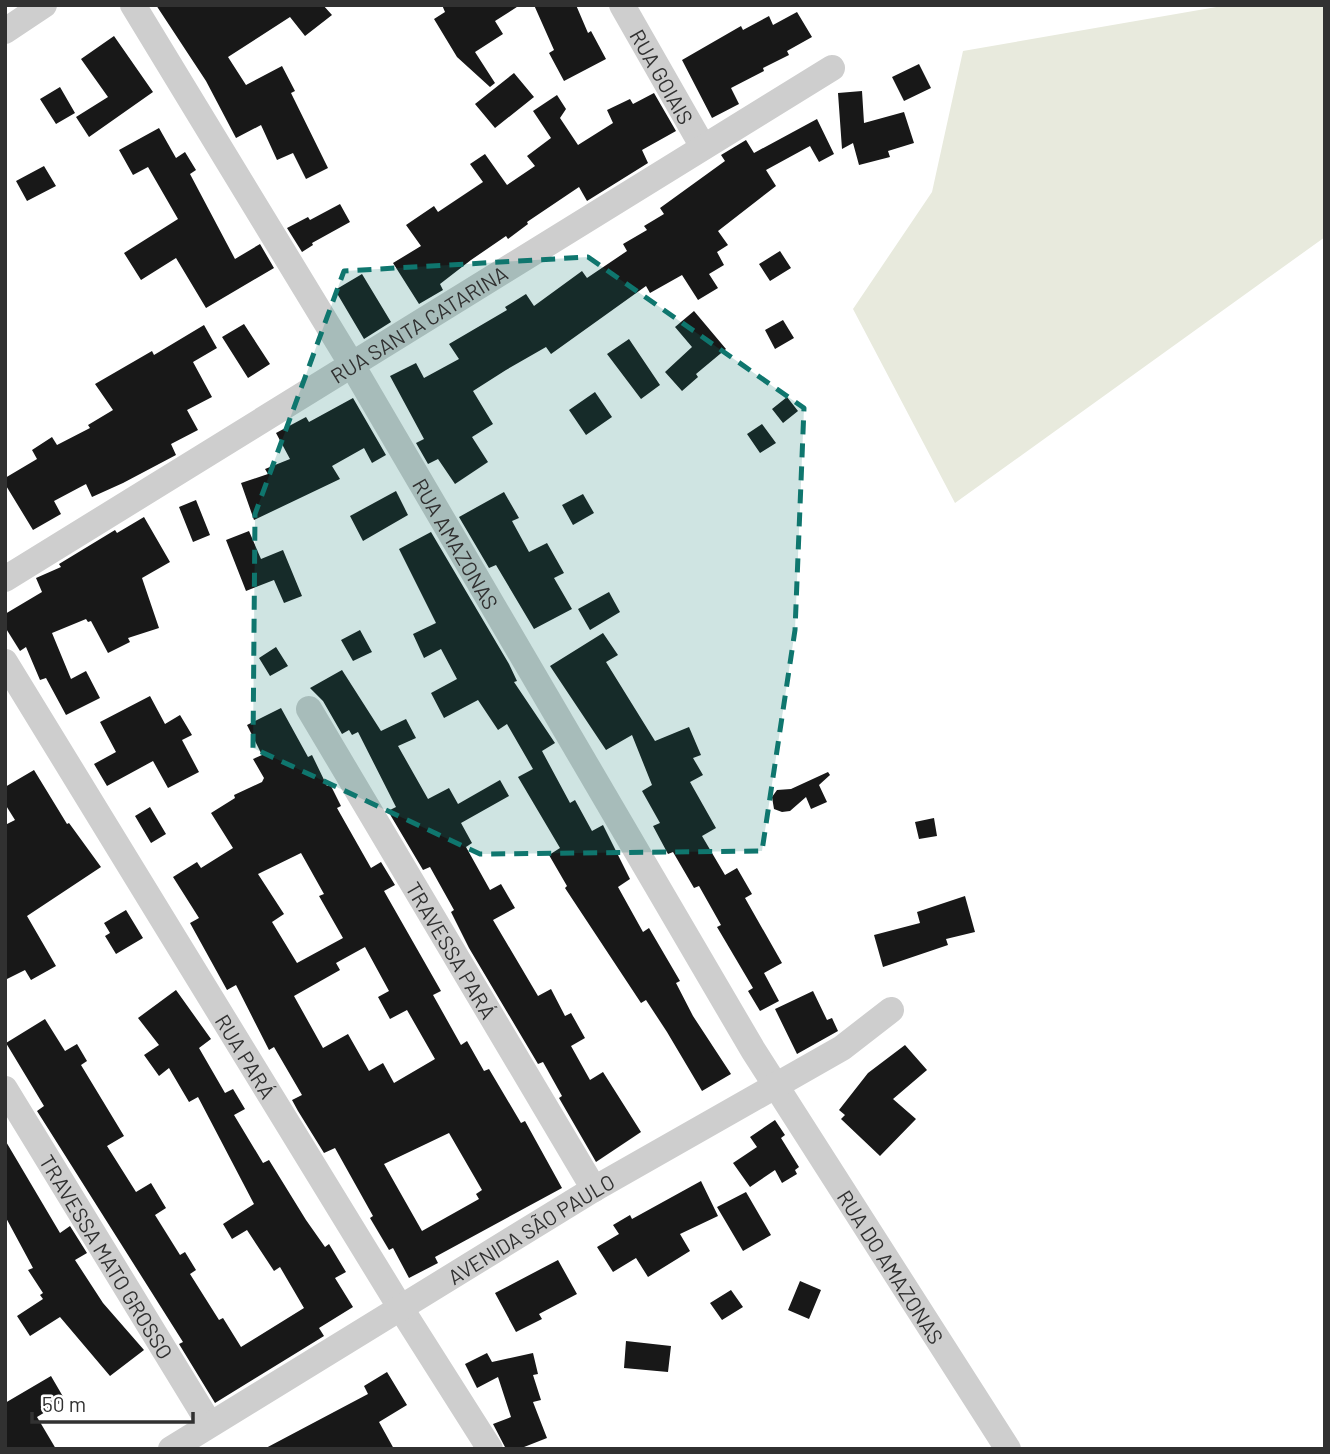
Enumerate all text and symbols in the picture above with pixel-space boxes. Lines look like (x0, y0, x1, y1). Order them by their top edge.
street label: RUA GOIAIS (626, 24, 700, 128)
street label: RUA SANTA CATARINA (325, 259, 512, 388)
street label: RUA AMAZONAS (408, 473, 504, 613)
street label: TRAVESSA PARÁ (402, 877, 502, 1023)
street label: RUA PARÁ (211, 1009, 282, 1103)
street label: TRAVESSA MATO GROSSO (35, 1150, 179, 1363)
street label: AVENIDA SÃO PAULO (443, 1168, 618, 1289)
street label: RUA DO AMAZONAS (833, 1185, 950, 1348)
scale bar (32, 1380, 192, 1424)
text: 50 m (42, 1391, 86, 1416)

